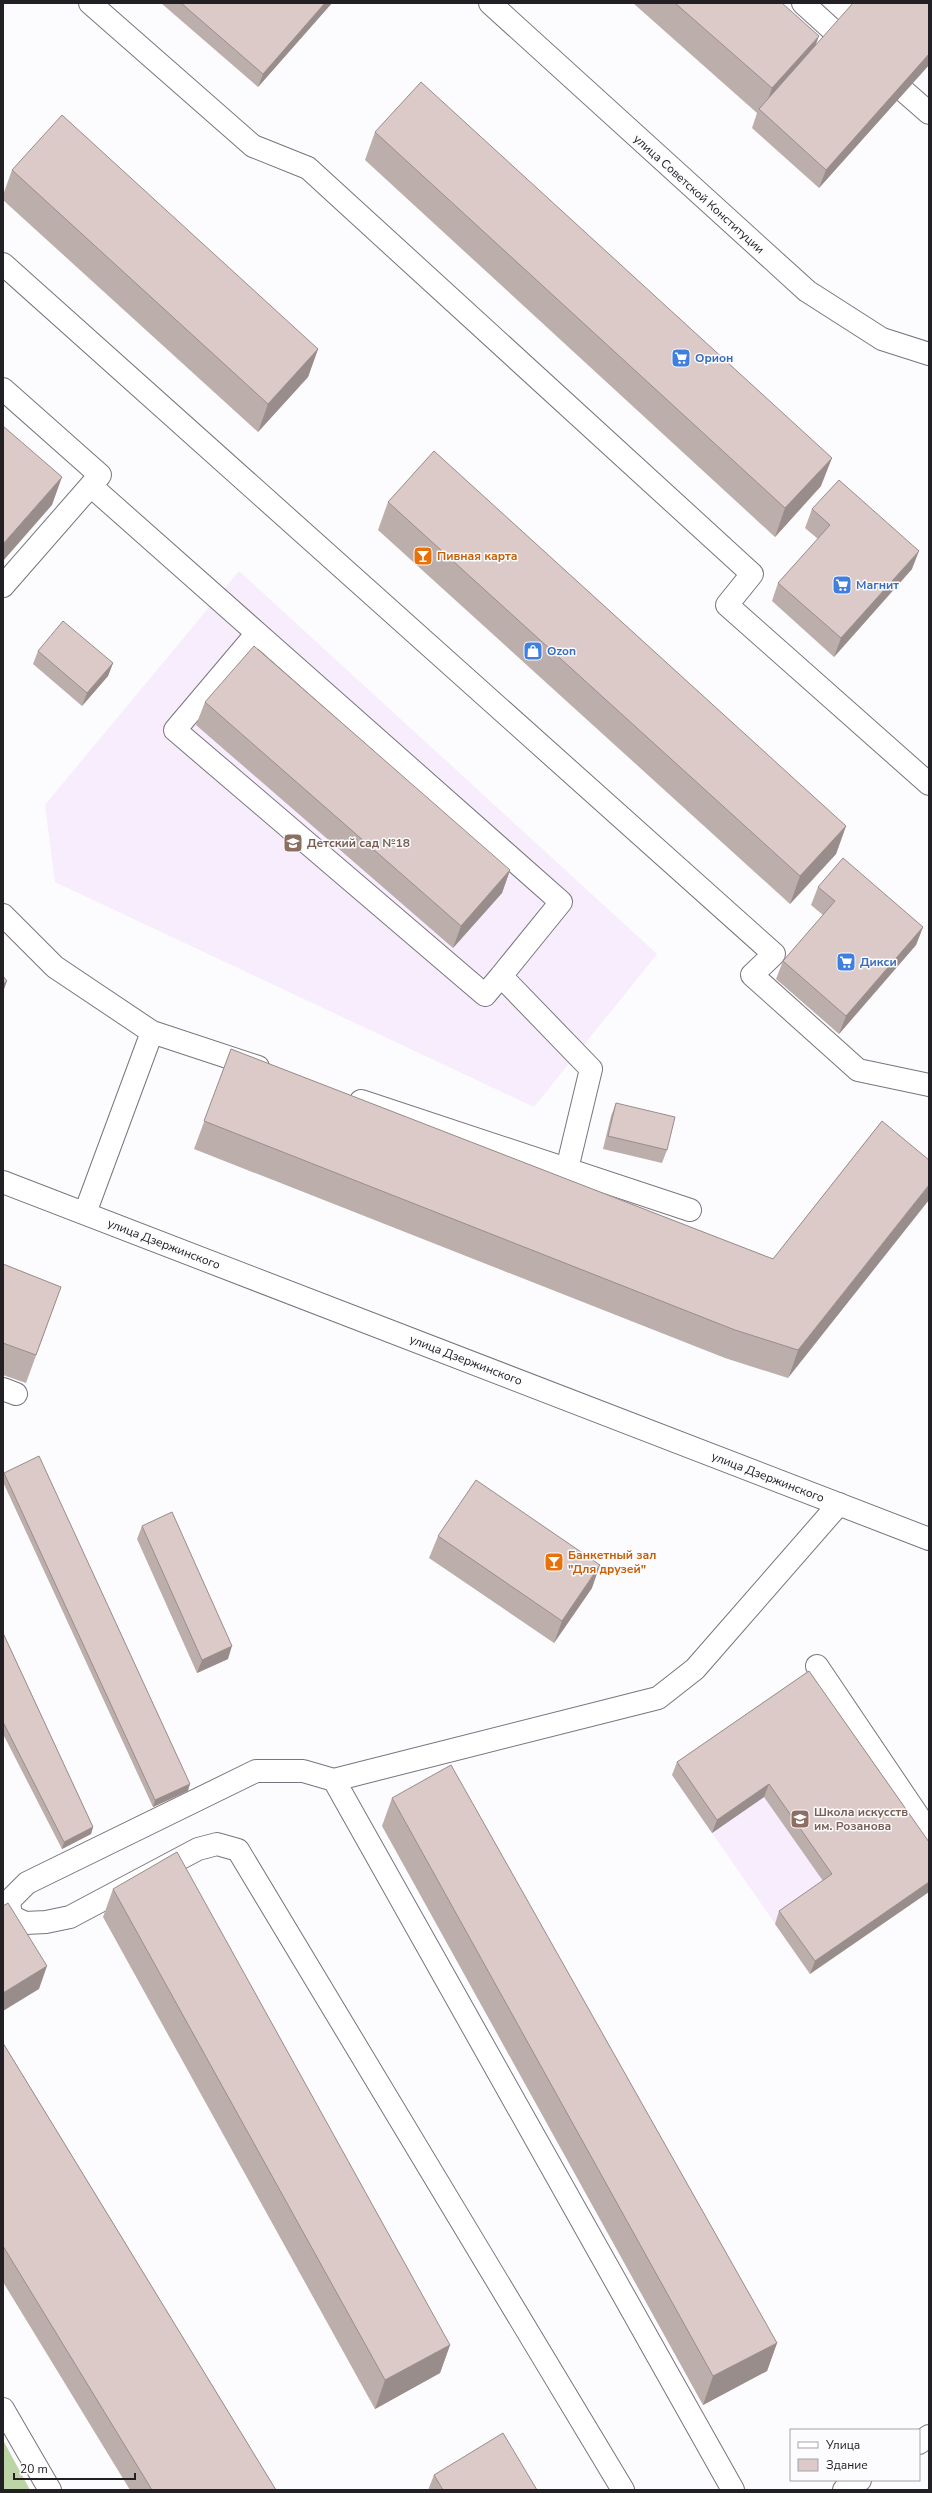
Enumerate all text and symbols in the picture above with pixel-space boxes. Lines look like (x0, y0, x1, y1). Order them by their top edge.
street label: улица Советской Конституции (630, 131, 768, 257)
supermarket icon: Орион (670, 347, 692, 369)
place label: Орион (695, 350, 733, 366)
bar icon: Пивная карта (412, 545, 434, 567)
place label: Пивная карта (437, 548, 518, 564)
supermarket icon: Магнит (831, 574, 853, 596)
place label: Магнит (856, 577, 899, 593)
shop icon: Ozon (522, 640, 544, 662)
place label: Ozon (547, 643, 576, 659)
school or university icon: Детский сад №18 (282, 832, 304, 854)
place label: Детский сад №18 (307, 835, 410, 851)
supermarket icon: Дикси (835, 951, 857, 973)
place label: Дикси (860, 954, 897, 970)
street label: улица Дзержинского (105, 1215, 223, 1273)
street label: улица Дзержинского (407, 1331, 525, 1389)
street label: улица Дзержинского (709, 1448, 827, 1506)
place label: Банкетный зал "Для друзей" (568, 1547, 656, 1577)
bar icon: Банкетный зал "Для друзей" (543, 1551, 565, 1573)
place label: Школа искусств им. Розанова (814, 1804, 908, 1834)
school or university icon: Школа искусств им. Розанова (789, 1808, 811, 1830)
legend (790, 2429, 920, 2481)
text: Улица (825, 2437, 860, 2453)
scale bar (14, 2455, 135, 2481)
text: Здание (826, 2457, 868, 2473)
text: 20 m (20, 2461, 48, 2477)

